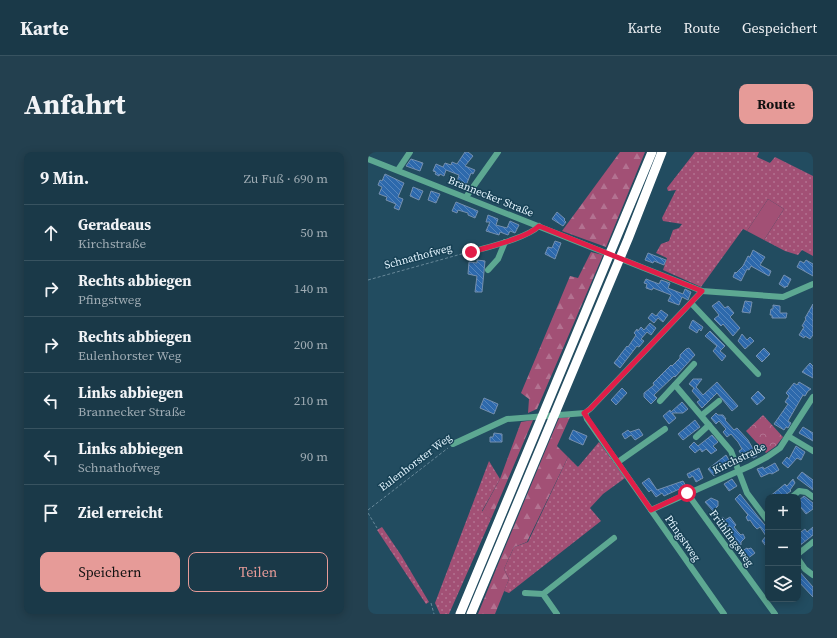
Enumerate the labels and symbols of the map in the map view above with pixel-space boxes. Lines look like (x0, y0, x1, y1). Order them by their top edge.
street label: Brannecker Straße (446, 172, 536, 221)
street label: Schnathofweg (383, 240, 454, 273)
route end (462, 243, 480, 261)
street label: Eulenhorster Weg (376, 430, 455, 495)
street label: Kirchstraße (710, 439, 769, 478)
route start (678, 484, 696, 502)
street label: Frühlingsweg (706, 507, 758, 570)
street label: Pfingstweg (661, 512, 704, 565)

